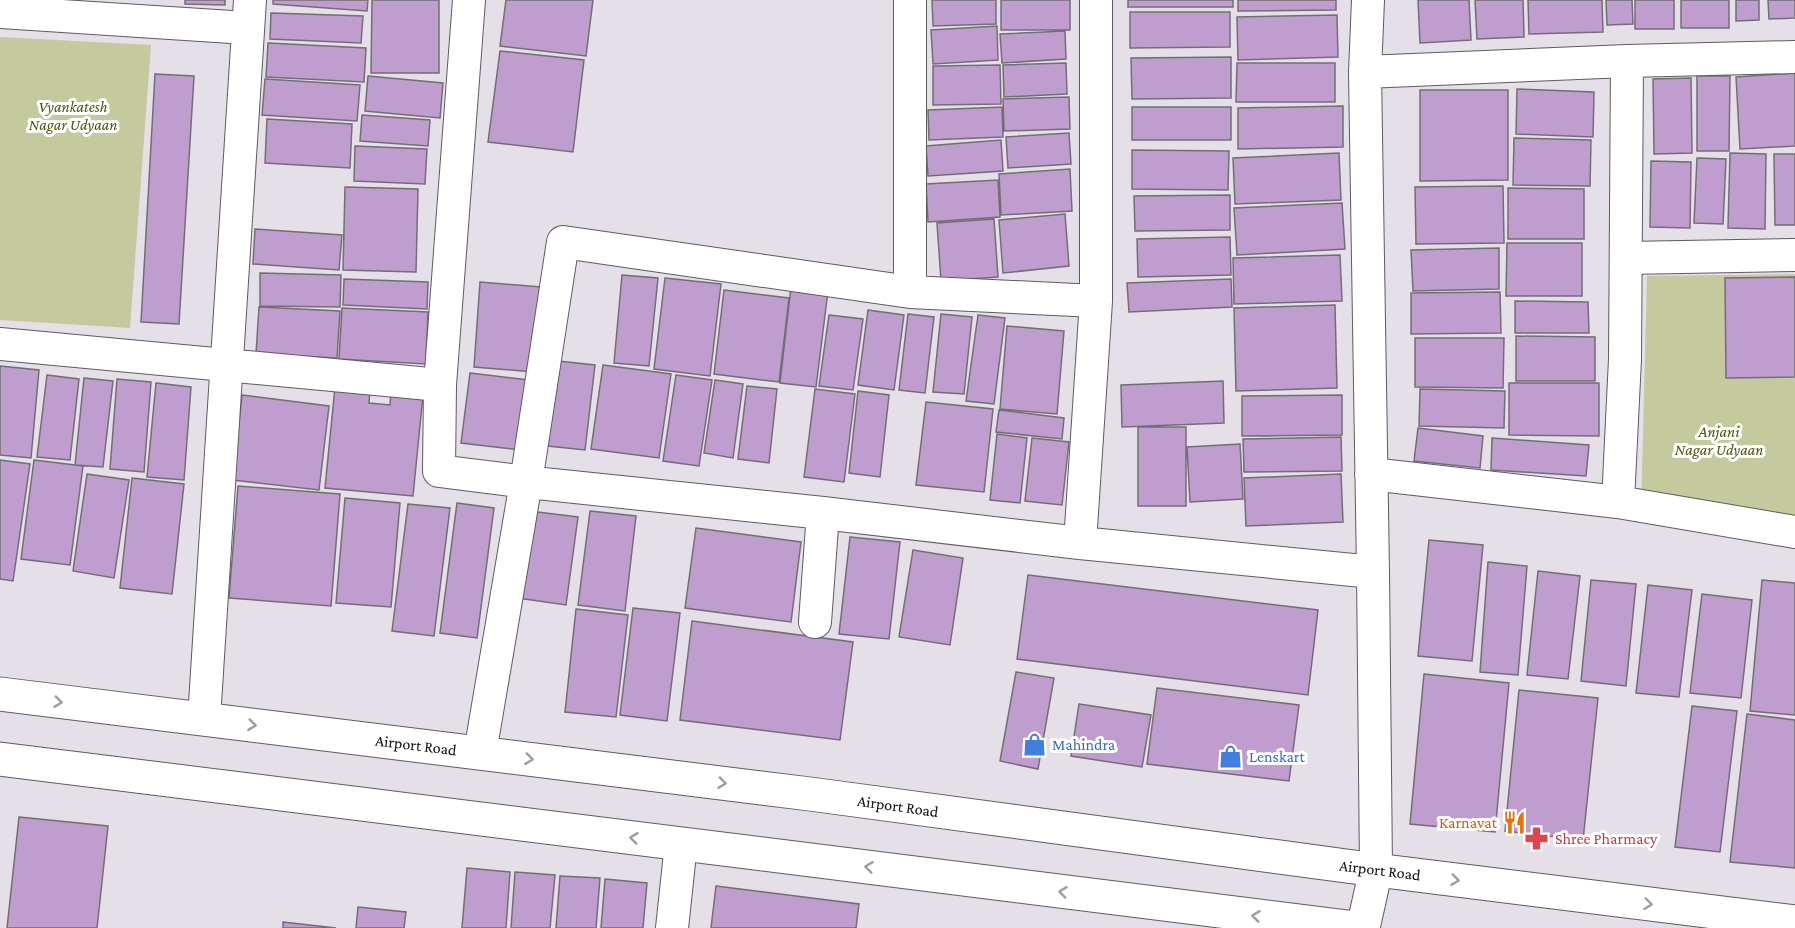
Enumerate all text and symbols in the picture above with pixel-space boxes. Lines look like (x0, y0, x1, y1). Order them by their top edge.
park label: Vyankatesh Nagar Udyaan (29, 98, 117, 134)
park label: Anjani Nagar Udyaan (1675, 423, 1763, 459)
one-way arrow (53, 695, 63, 707)
one-way arrow (247, 718, 256, 731)
shop icon: Mahindra (1021, 731, 1047, 757)
street label: Airport Road (374, 732, 458, 759)
place label: Mahindra (1052, 736, 1116, 753)
shop icon: Lenskart (1218, 743, 1244, 769)
place label: Lenskart (1249, 748, 1306, 765)
one-way arrow (524, 752, 533, 765)
one-way arrow (718, 776, 727, 789)
street label: Airport Road (856, 792, 940, 821)
restaurant icon: Karnavat (1502, 809, 1528, 835)
place label: Karnavat (1439, 814, 1498, 831)
pharmacy icon: Shree Pharmacy (1524, 825, 1550, 851)
place label: Shree Pharmacy (1555, 830, 1658, 848)
one-way arrow (629, 832, 638, 845)
street label: Airport Road (1338, 857, 1422, 884)
one-way arrow (865, 862, 874, 874)
one-way arrow (1450, 873, 1459, 885)
one-way arrow (1058, 886, 1067, 898)
one-way arrow (1644, 897, 1653, 910)
one-way arrow (1252, 910, 1261, 922)

